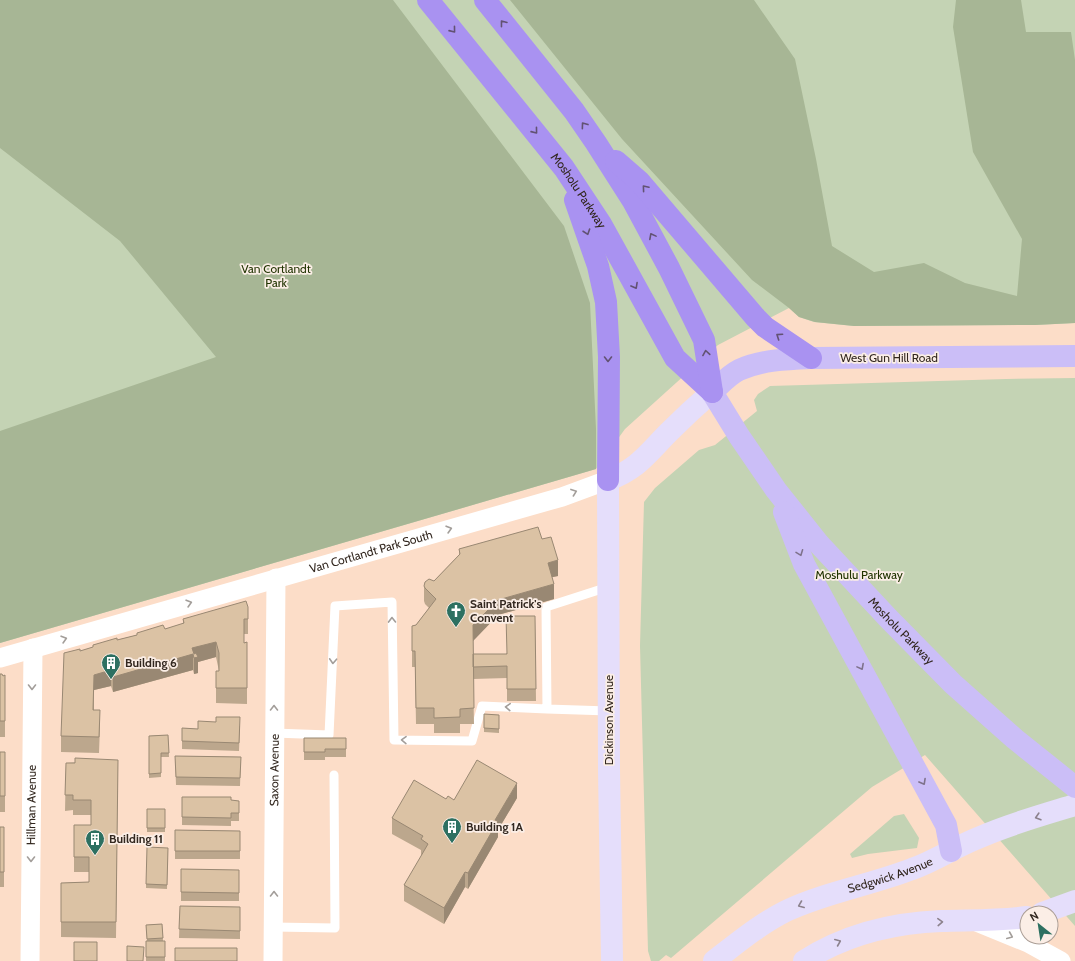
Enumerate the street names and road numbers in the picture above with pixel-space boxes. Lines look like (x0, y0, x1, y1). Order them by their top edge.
street label: Mosholu Parkway (548, 150, 610, 231)
street label: West Gun Hill Road (840, 350, 938, 365)
street label: Van Cortlandt Park South (308, 526, 434, 576)
street label: Mosholu Parkway (865, 594, 937, 667)
street label: Dickinson Avenue (601, 675, 616, 765)
street label: Saxon Avenue (266, 734, 282, 806)
street label: Hillman Avenue (23, 765, 39, 845)
street label: Sedgwick Avenue (846, 853, 935, 896)

